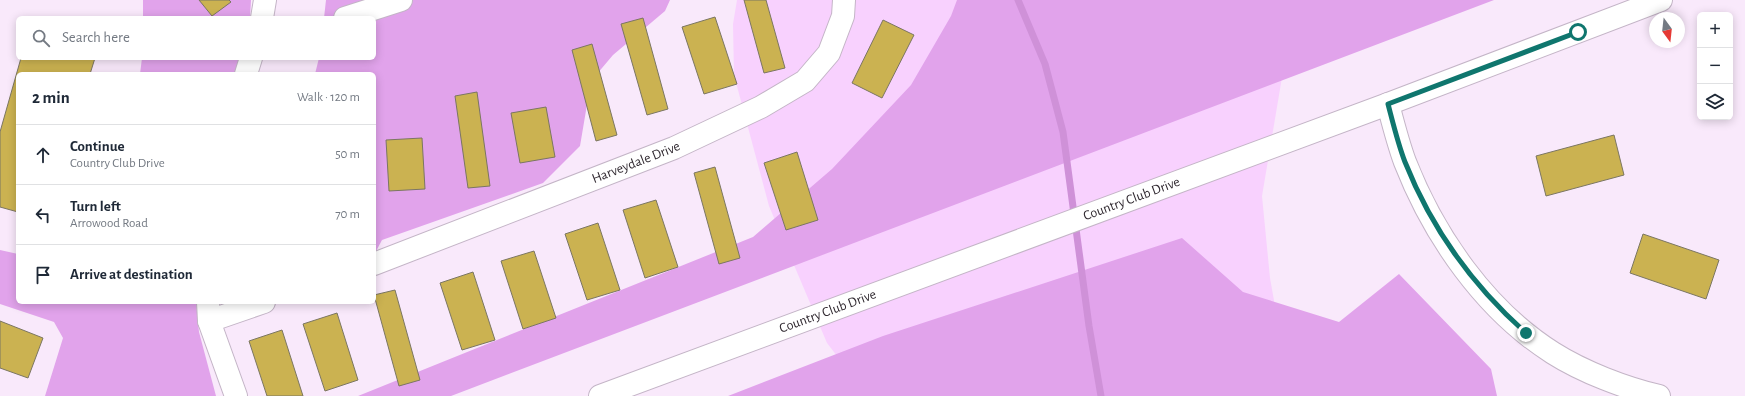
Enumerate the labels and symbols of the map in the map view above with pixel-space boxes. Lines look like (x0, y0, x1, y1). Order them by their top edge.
north arrow (1649, 12, 1685, 48)
route start (1569, 23, 1587, 41)
street label: Harveydale Drive (590, 139, 682, 186)
street label: Country Club Drive (1081, 175, 1182, 223)
street label: Country Club Drive (778, 287, 878, 336)
route end (1517, 324, 1535, 342)

